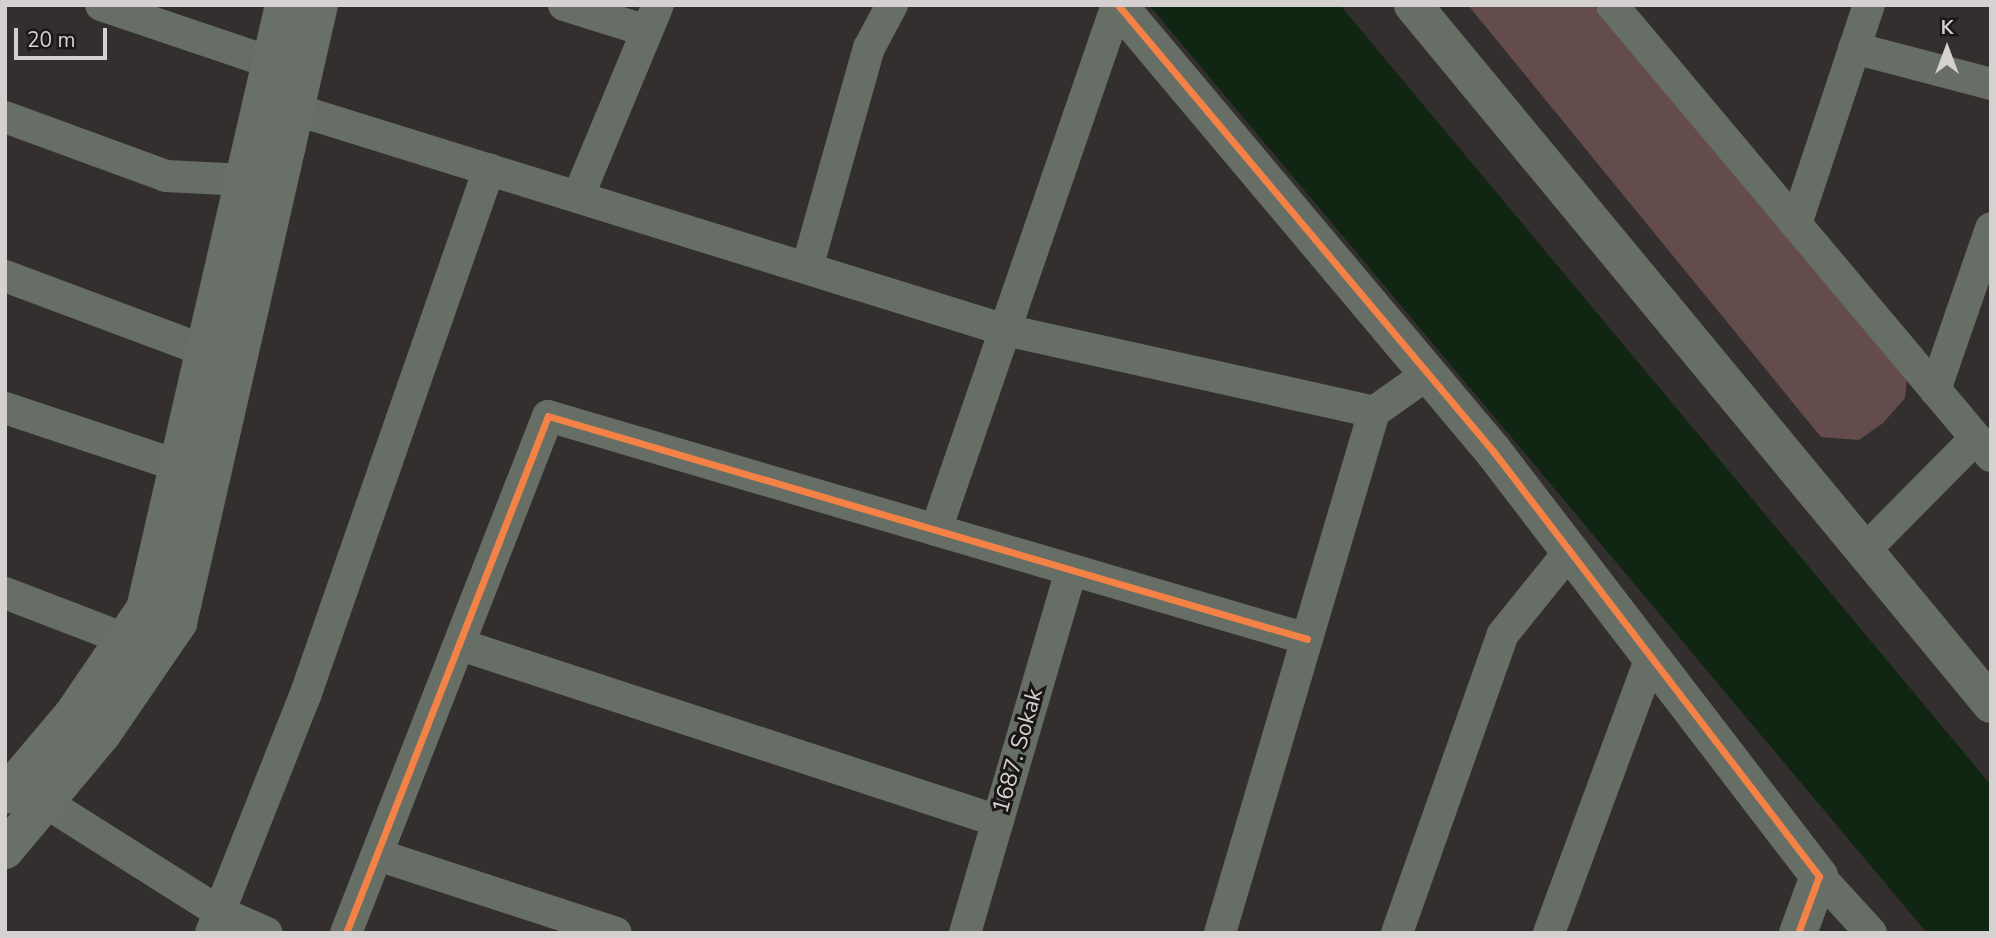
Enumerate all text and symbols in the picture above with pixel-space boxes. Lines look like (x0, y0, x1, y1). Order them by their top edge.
scale bar (18, 14, 110, 58)
north arrow (1912, 14, 1982, 84)
text: K (1941, 15, 1953, 41)
text: 20 m (27, 26, 76, 54)
street label: 1687. Sokak (987, 686, 1049, 816)

